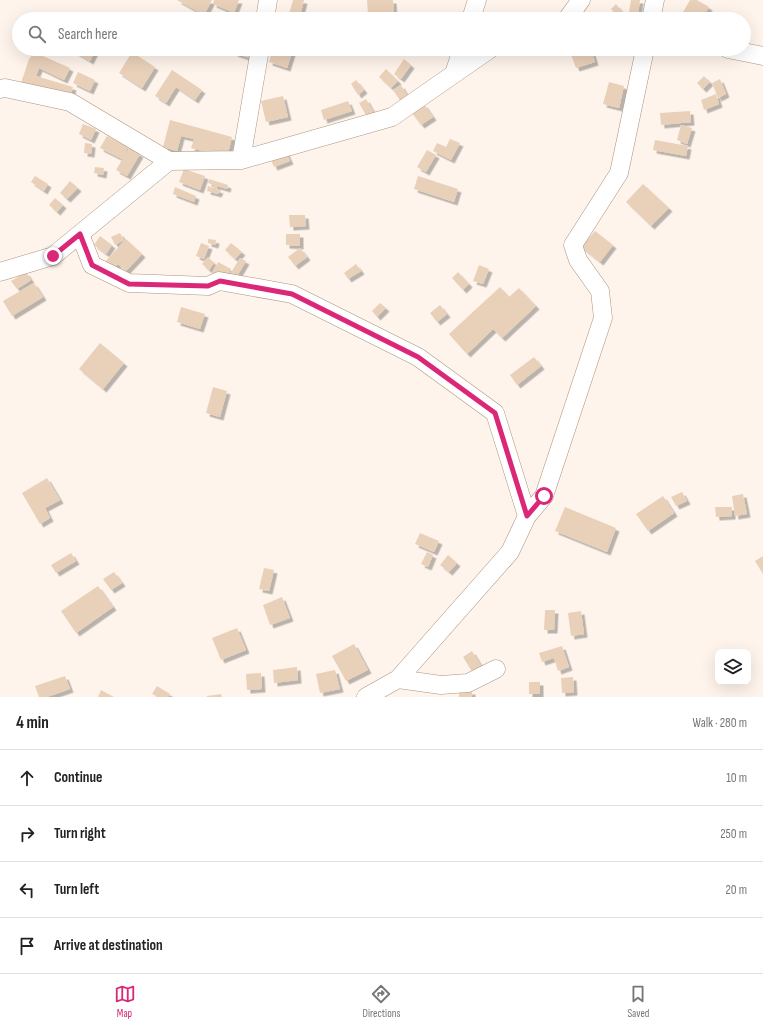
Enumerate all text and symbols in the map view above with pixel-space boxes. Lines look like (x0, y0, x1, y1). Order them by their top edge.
search box (12, 12, 751, 56)
icon: search (26, 23, 48, 45)
text: Search here (58, 25, 118, 44)
route end (44, 247, 62, 265)
route start (535, 487, 553, 505)
map controls (715, 649, 751, 685)
button: layers (715, 649, 751, 685)
text: 4 min (16, 713, 49, 733)
text: Walk · 280 m (693, 715, 747, 731)
icon: ahead (16, 767, 38, 789)
text: Continue (54, 768, 103, 787)
text: 10 m (726, 770, 747, 786)
icon: right (16, 823, 38, 845)
text: Turn right (54, 824, 106, 843)
text: 250 m (720, 826, 747, 842)
icon: left (16, 879, 38, 901)
text: Turn left (54, 880, 99, 899)
text: 20 m (725, 882, 747, 898)
icon: arrive (16, 935, 38, 957)
text: Arrive at destination (54, 936, 163, 955)
tab: Map (114, 983, 136, 1020)
tab: Directions (363, 983, 400, 1020)
tab: Saved (627, 983, 649, 1020)

